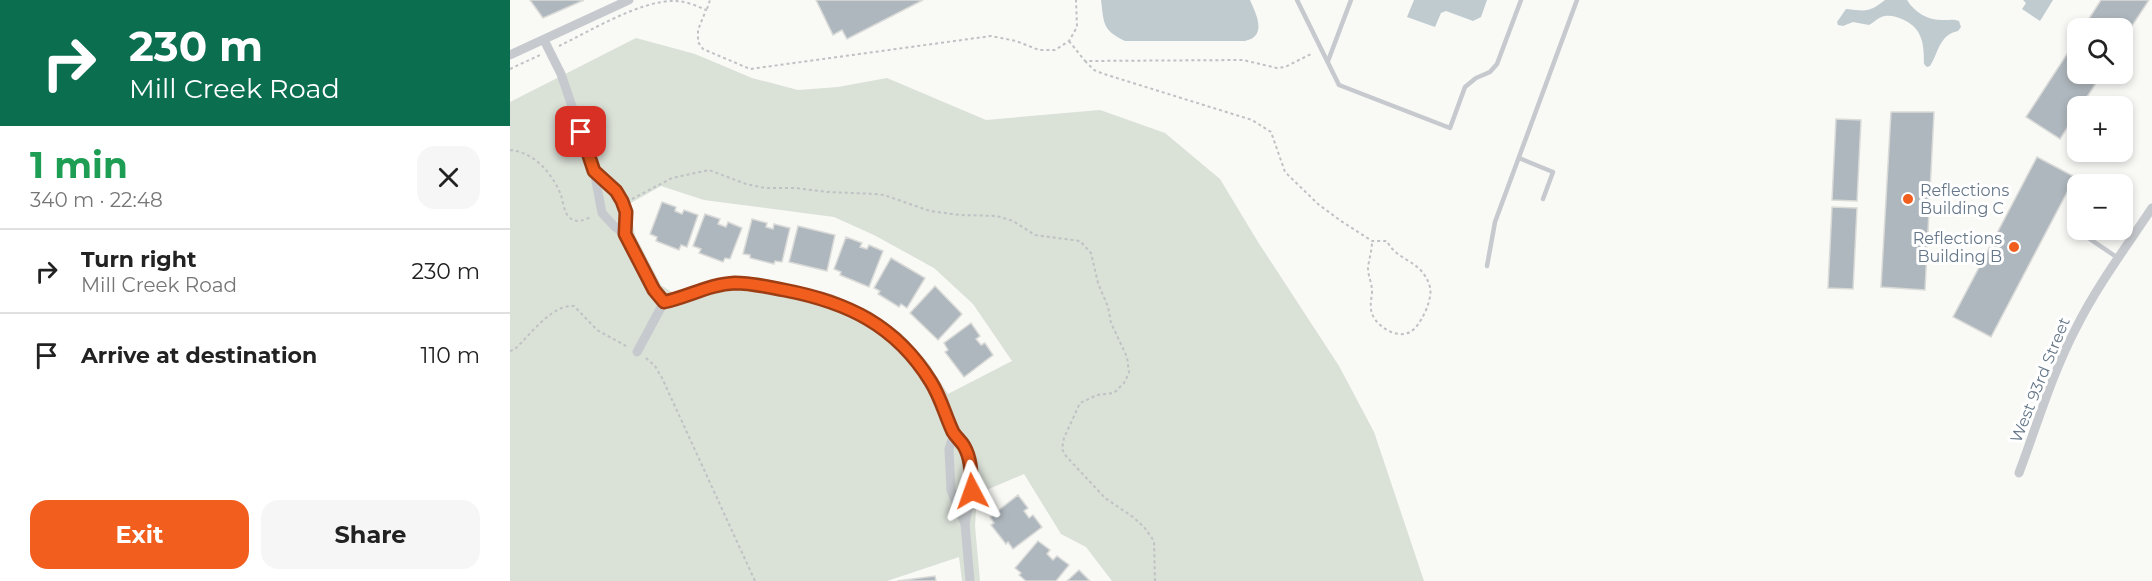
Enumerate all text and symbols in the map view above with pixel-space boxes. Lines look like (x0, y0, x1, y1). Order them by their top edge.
map controls (2067, 18, 2133, 240)
button: search (2067, 18, 2133, 84)
text: 230 m (129, 20, 263, 72)
icon: right (30, 24, 108, 102)
text: Mill Creek Road (129, 72, 340, 105)
button: + (2067, 96, 2133, 162)
pin (555, 106, 606, 157)
icon: arrive (564, 115, 597, 148)
text: 1 min (30, 143, 128, 187)
button: close (417, 146, 480, 209)
button: − (2067, 174, 2133, 240)
place label: Reflections Building C (1920, 181, 2009, 218)
text: 340 m · 22:48 (30, 188, 163, 212)
marker: Reflections Building C (1901, 192, 1915, 206)
place label: Reflections Building B (1913, 229, 2002, 266)
marker: Reflections Building B (2007, 240, 2021, 254)
text: Turn right (81, 246, 196, 273)
icon: right (30, 255, 63, 288)
text: 230 m (411, 258, 480, 285)
text: Mill Creek Road (81, 273, 237, 297)
street label: West 93rd Street (2006, 314, 2074, 445)
icon: arrive (30, 339, 63, 372)
text: Arrive at destination (81, 342, 317, 369)
text: 110 m (420, 342, 480, 369)
position arrow (940, 459, 1004, 523)
button: Exit (30, 500, 249, 569)
button: Share (261, 500, 480, 569)

